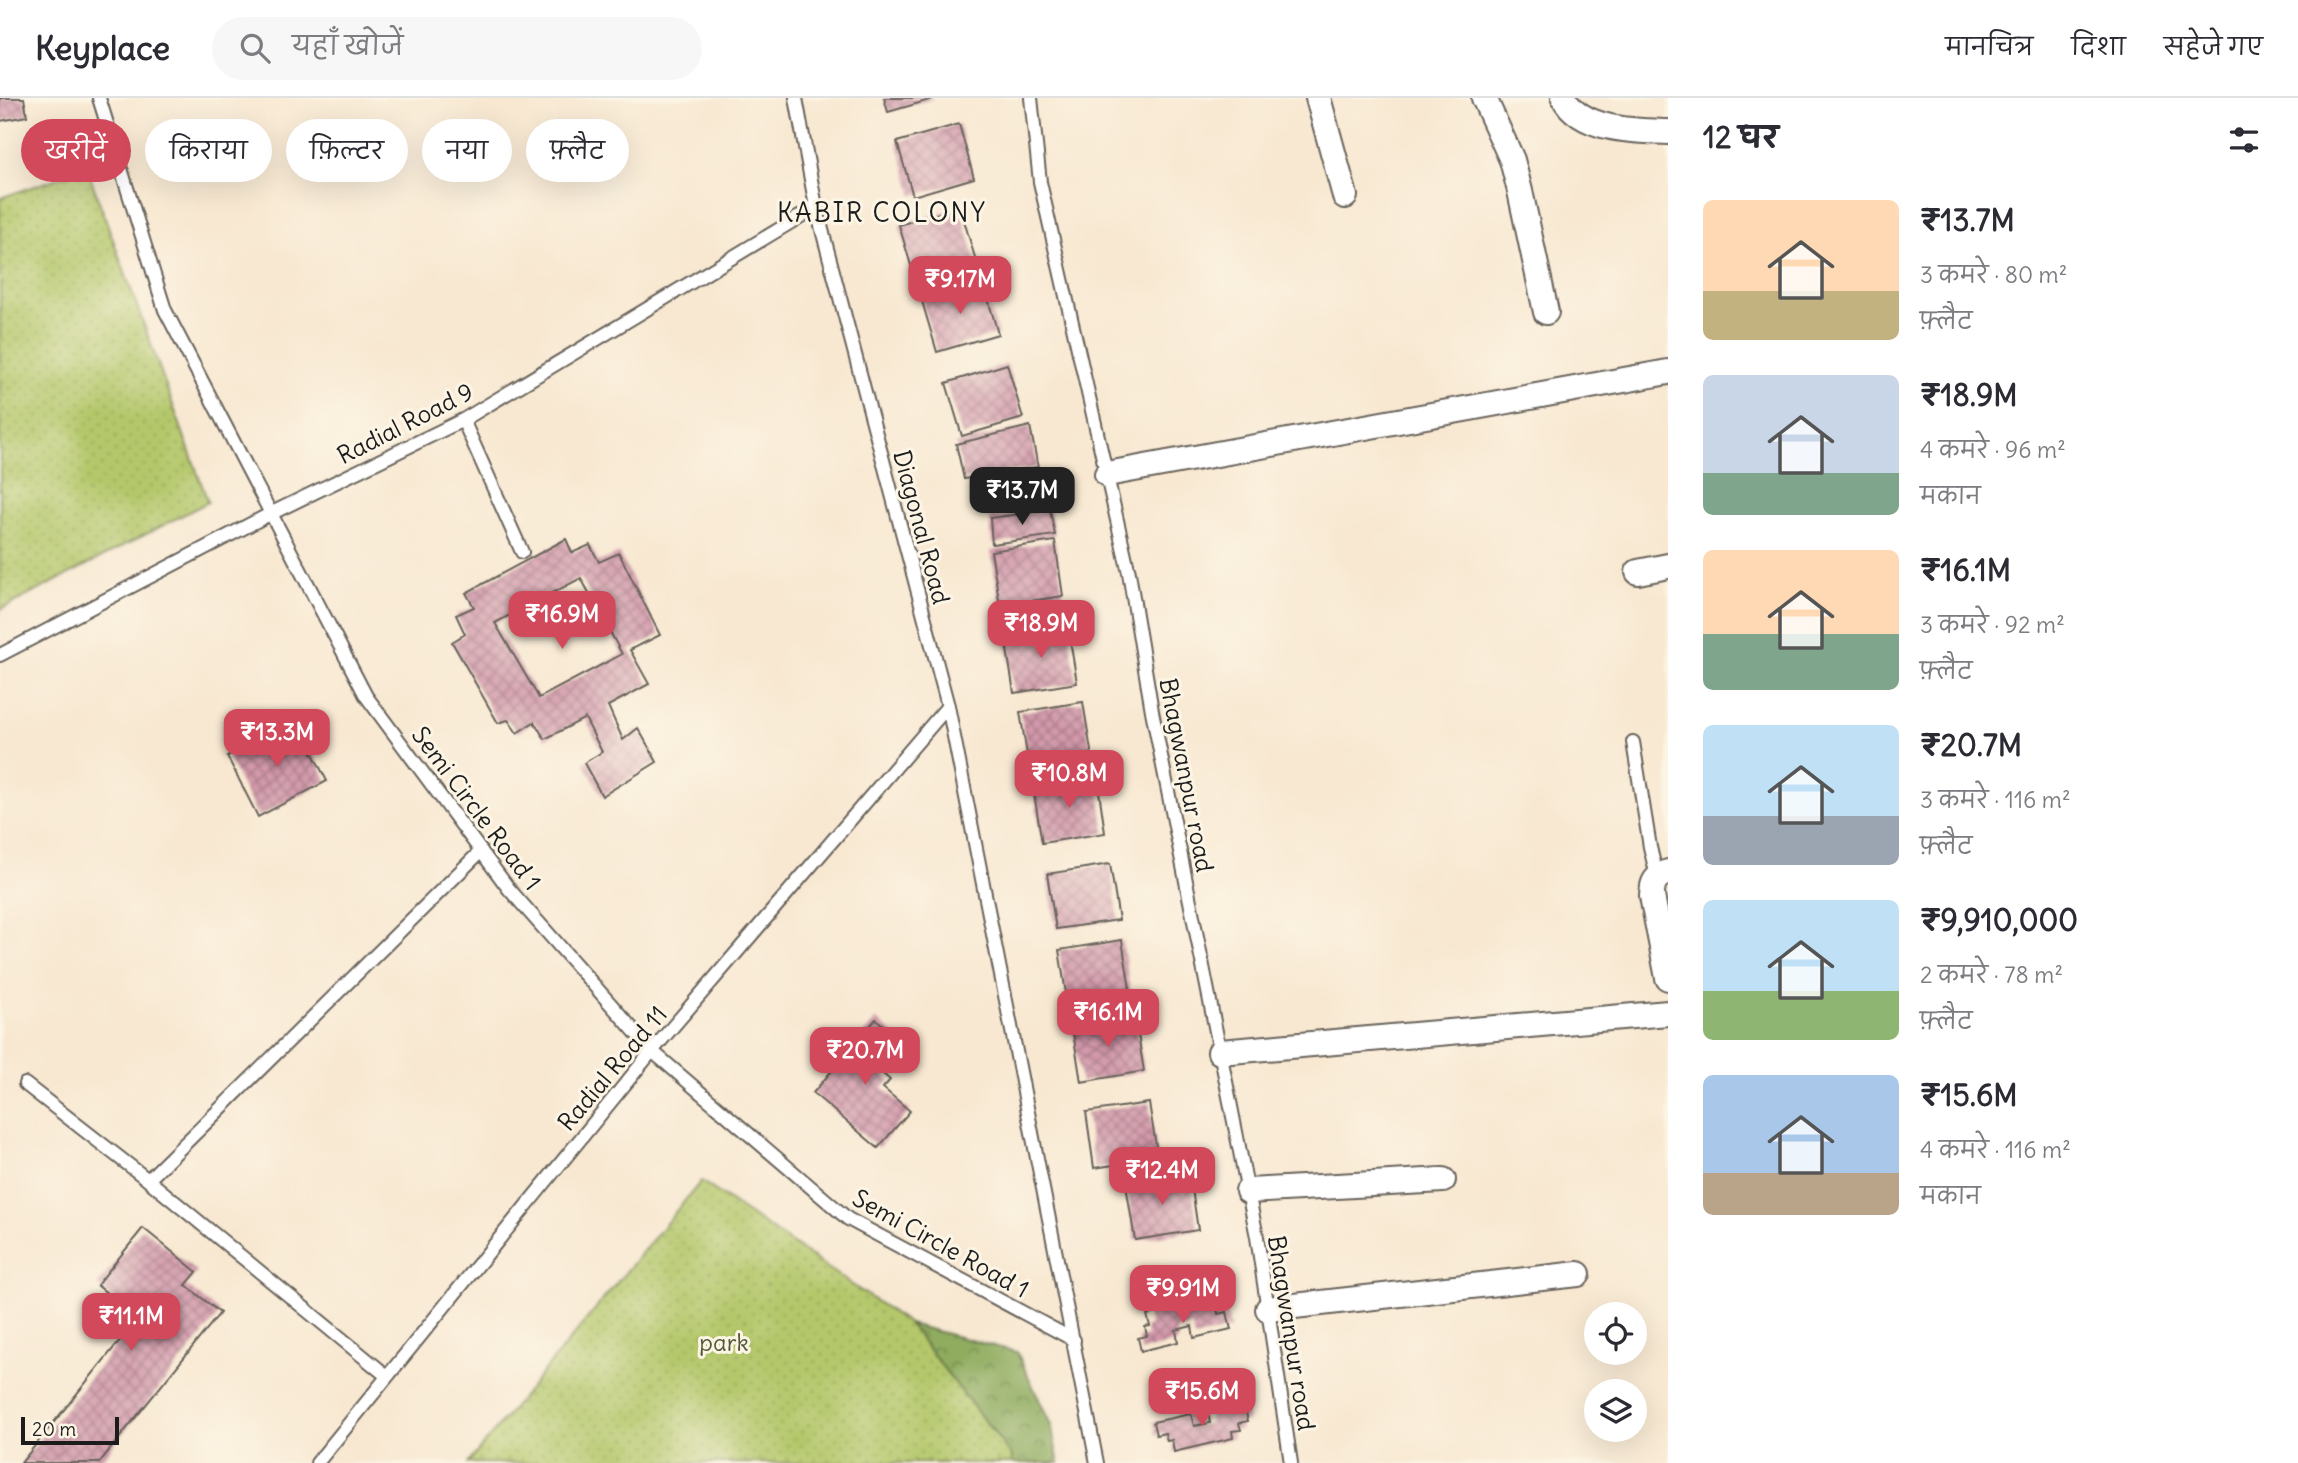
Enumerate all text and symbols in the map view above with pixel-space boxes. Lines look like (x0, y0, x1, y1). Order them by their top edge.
search box (212, 17, 702, 80)
text: Keyplace (35, 27, 170, 69)
icon: search (236, 29, 274, 67)
text: यहाँ खोजें (292, 29, 403, 62)
text: मानचित्र (1945, 31, 2033, 61)
text: दिशा (2071, 31, 2126, 61)
text: सहेजे गए (2164, 31, 2263, 61)
text: 12 घर (1703, 118, 1778, 156)
chip: खरीदें (21, 119, 131, 182)
chip: किराया (145, 119, 272, 182)
chip: फ़िल्टर (286, 119, 408, 182)
chip: नया (422, 119, 512, 182)
chip: फ़्लैट (526, 119, 629, 182)
icon: filters (2225, 121, 2263, 159)
district label: KABIR COLONY (777, 196, 987, 229)
text: ₹13.7M (1920, 201, 2015, 239)
icon: home (1759, 228, 1843, 312)
pin: ₹9.17M (903, 256, 1017, 316)
text: 3 कमरे · 80 m² (1920, 260, 2067, 289)
text: ₹9.17M (924, 264, 996, 293)
text: फ़्लैट (1920, 306, 1972, 335)
street label: Radial Road 9 (332, 376, 478, 470)
text: ₹18.9M (1920, 376, 2018, 414)
icon: home (1759, 403, 1843, 487)
text: 4 कमरे · 96 m² (1920, 435, 2066, 464)
street label: Diagonal Road (887, 447, 957, 607)
pin: ₹13.7M (965, 468, 1079, 527)
text: ₹13.7M (986, 475, 1058, 504)
text: मकान (1920, 481, 1981, 510)
text: ₹16.1M (1920, 551, 2011, 589)
icon: home (1759, 578, 1843, 662)
pin: ₹16.9M (505, 592, 619, 651)
text: ₹16.9M (525, 599, 599, 628)
pin: ₹18.9M (984, 601, 1098, 660)
text: ₹18.9M (1004, 608, 1078, 637)
text: 3 कमरे · 92 m² (1920, 610, 2065, 639)
text: फ़्लैट (1920, 656, 1972, 685)
street label: Bhagwanpur road (1153, 675, 1221, 875)
pin: ₹13.3M (220, 710, 334, 769)
text: ₹13.3M (240, 717, 314, 746)
street label: Semi Circle Road 1 (406, 720, 548, 896)
text: ₹20.7M (1920, 726, 2022, 764)
pin: ₹10.8M (1012, 750, 1126, 810)
icon: home (1759, 753, 1843, 837)
text: ₹10.8M (1031, 758, 1107, 787)
text: 3 कमरे · 116 m² (1920, 785, 2071, 814)
text: फ़्लैट (1920, 831, 1972, 860)
text: ₹9,910,000 (1920, 901, 2078, 939)
icon: home (1759, 928, 1843, 1012)
text: 2 कमरे · 78 m² (1920, 960, 2063, 989)
pin: ₹16.1M (1051, 990, 1165, 1049)
text: ₹16.1M (1073, 997, 1143, 1026)
street label: Radial Road 11 (551, 999, 673, 1137)
text: फ़्लैट (1920, 1006, 1972, 1035)
pin: ₹20.7M (808, 1028, 922, 1087)
text: ₹20.7M (826, 1035, 904, 1064)
text: ₹15.6M (1920, 1076, 2018, 1114)
icon: home (1759, 1103, 1843, 1187)
text: 4 कमरे · 116 m² (1920, 1135, 2071, 1164)
pin: ₹12.4M (1105, 1148, 1219, 1207)
text: ₹12.4M (1125, 1155, 1199, 1184)
text: मकान (1920, 1181, 1981, 1210)
street label: Semi Circle Road 1 (848, 1182, 1034, 1304)
street label: Bhagwanpur road (1262, 1233, 1322, 1433)
pin: ₹9.91M (1126, 1266, 1240, 1325)
text: ₹9.91M (1146, 1273, 1220, 1302)
pin: ₹11.1M (74, 1294, 188, 1353)
text: ₹11.1M (98, 1301, 164, 1330)
map controls (1584, 1302, 1647, 1442)
button: locate (1584, 1302, 1647, 1365)
park label: park (699, 1327, 749, 1357)
pin: ₹15.6M (1145, 1368, 1259, 1428)
text: ₹15.6M (1165, 1376, 1239, 1405)
button: layers (1584, 1379, 1647, 1442)
scale bar (21, 1414, 119, 1446)
text: 20 m (32, 1417, 76, 1441)

